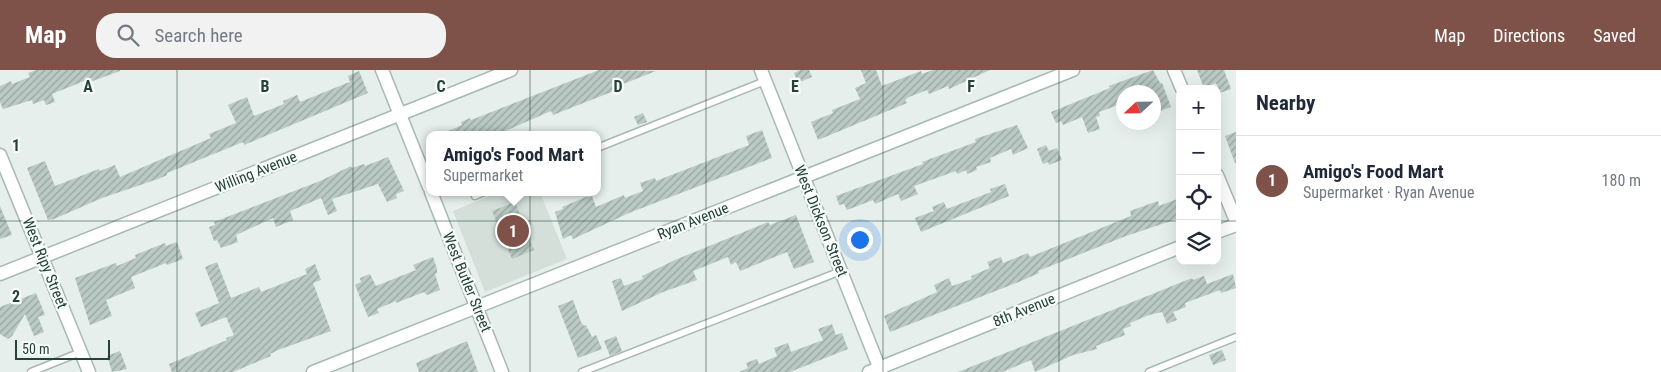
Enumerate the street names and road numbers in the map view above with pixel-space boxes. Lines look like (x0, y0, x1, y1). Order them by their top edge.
street label: Willing Avenue (213, 147, 299, 197)
street label: West Dickson Street (790, 163, 852, 279)
street label: Ryan Avenue (655, 199, 731, 243)
street label: West Ripy Street (19, 215, 71, 311)
street label: West Butler Street (439, 229, 495, 335)
street label: 8th Avenue (990, 289, 1058, 331)

